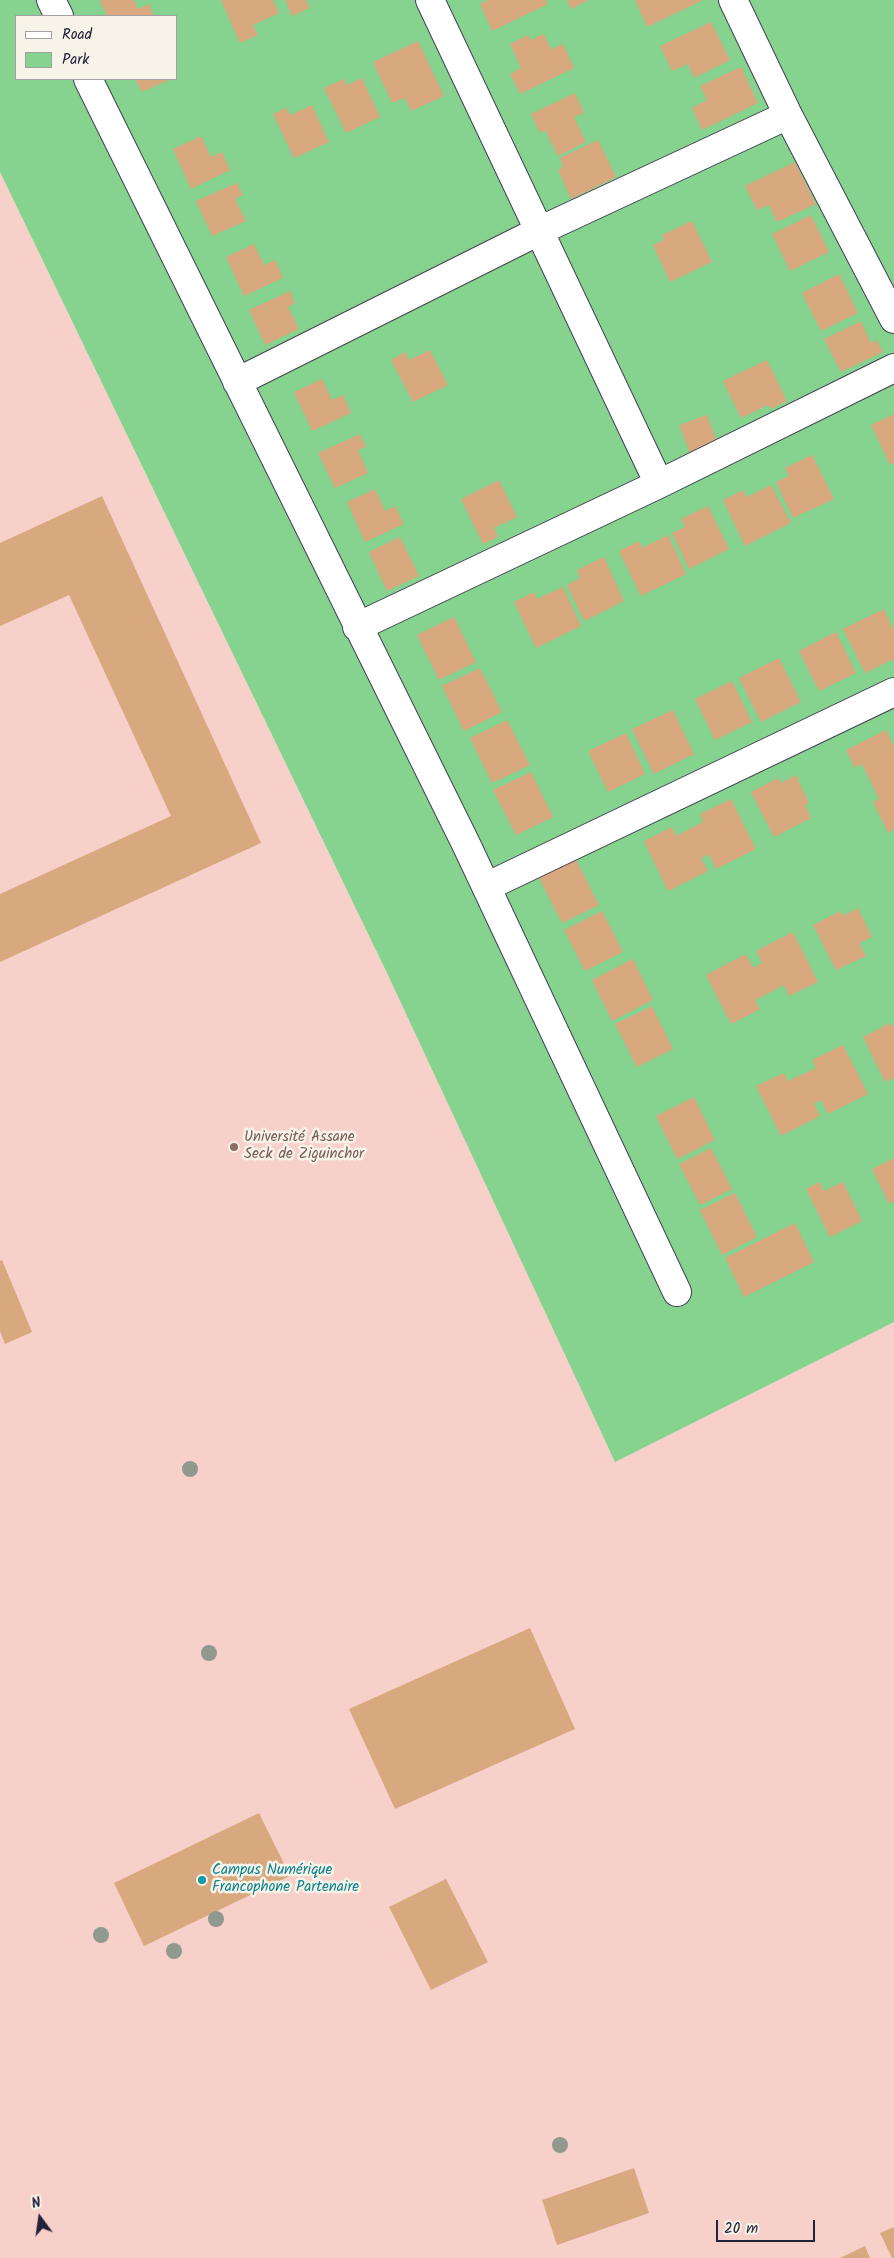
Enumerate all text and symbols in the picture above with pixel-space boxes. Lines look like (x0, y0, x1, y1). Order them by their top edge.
legend (15, 15, 178, 80)
text: Road (62, 23, 92, 47)
text: Park (62, 48, 89, 72)
place label: Université Assane Seck de Ziguinchor (244, 1129, 364, 1164)
marker: Université Assane Seck de Ziguinchor (228, 1141, 240, 1153)
place label: Campus Numérique Francophone Partenaire (212, 1862, 359, 1897)
marker: Campus Numérique Francophone Partenaire (196, 1874, 208, 1886)
text: N (29, 2192, 43, 2215)
north arrow (15, 2193, 65, 2243)
scale bar (719, 2210, 818, 2242)
text: 20 m (724, 2217, 758, 2241)

